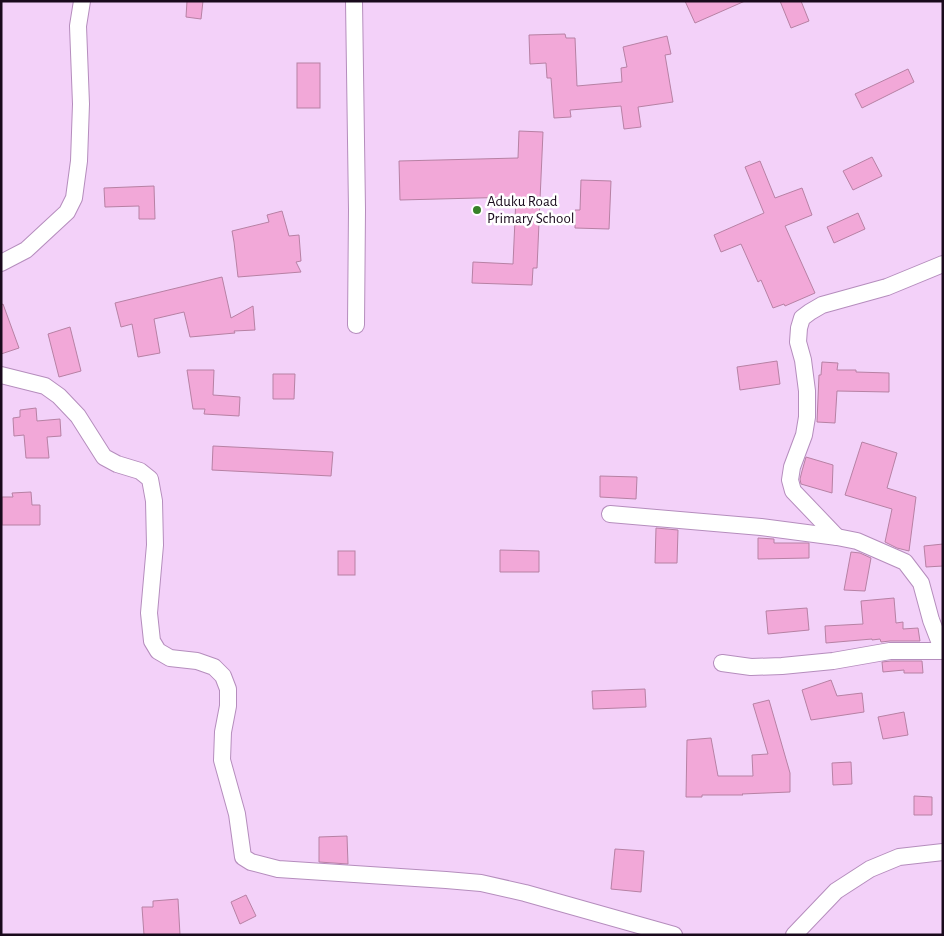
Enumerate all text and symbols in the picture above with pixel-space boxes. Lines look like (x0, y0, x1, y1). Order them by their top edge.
place label: Aduku Road Primary School (487, 194, 575, 226)
marker: Aduku Road Primary School (471, 204, 483, 216)

